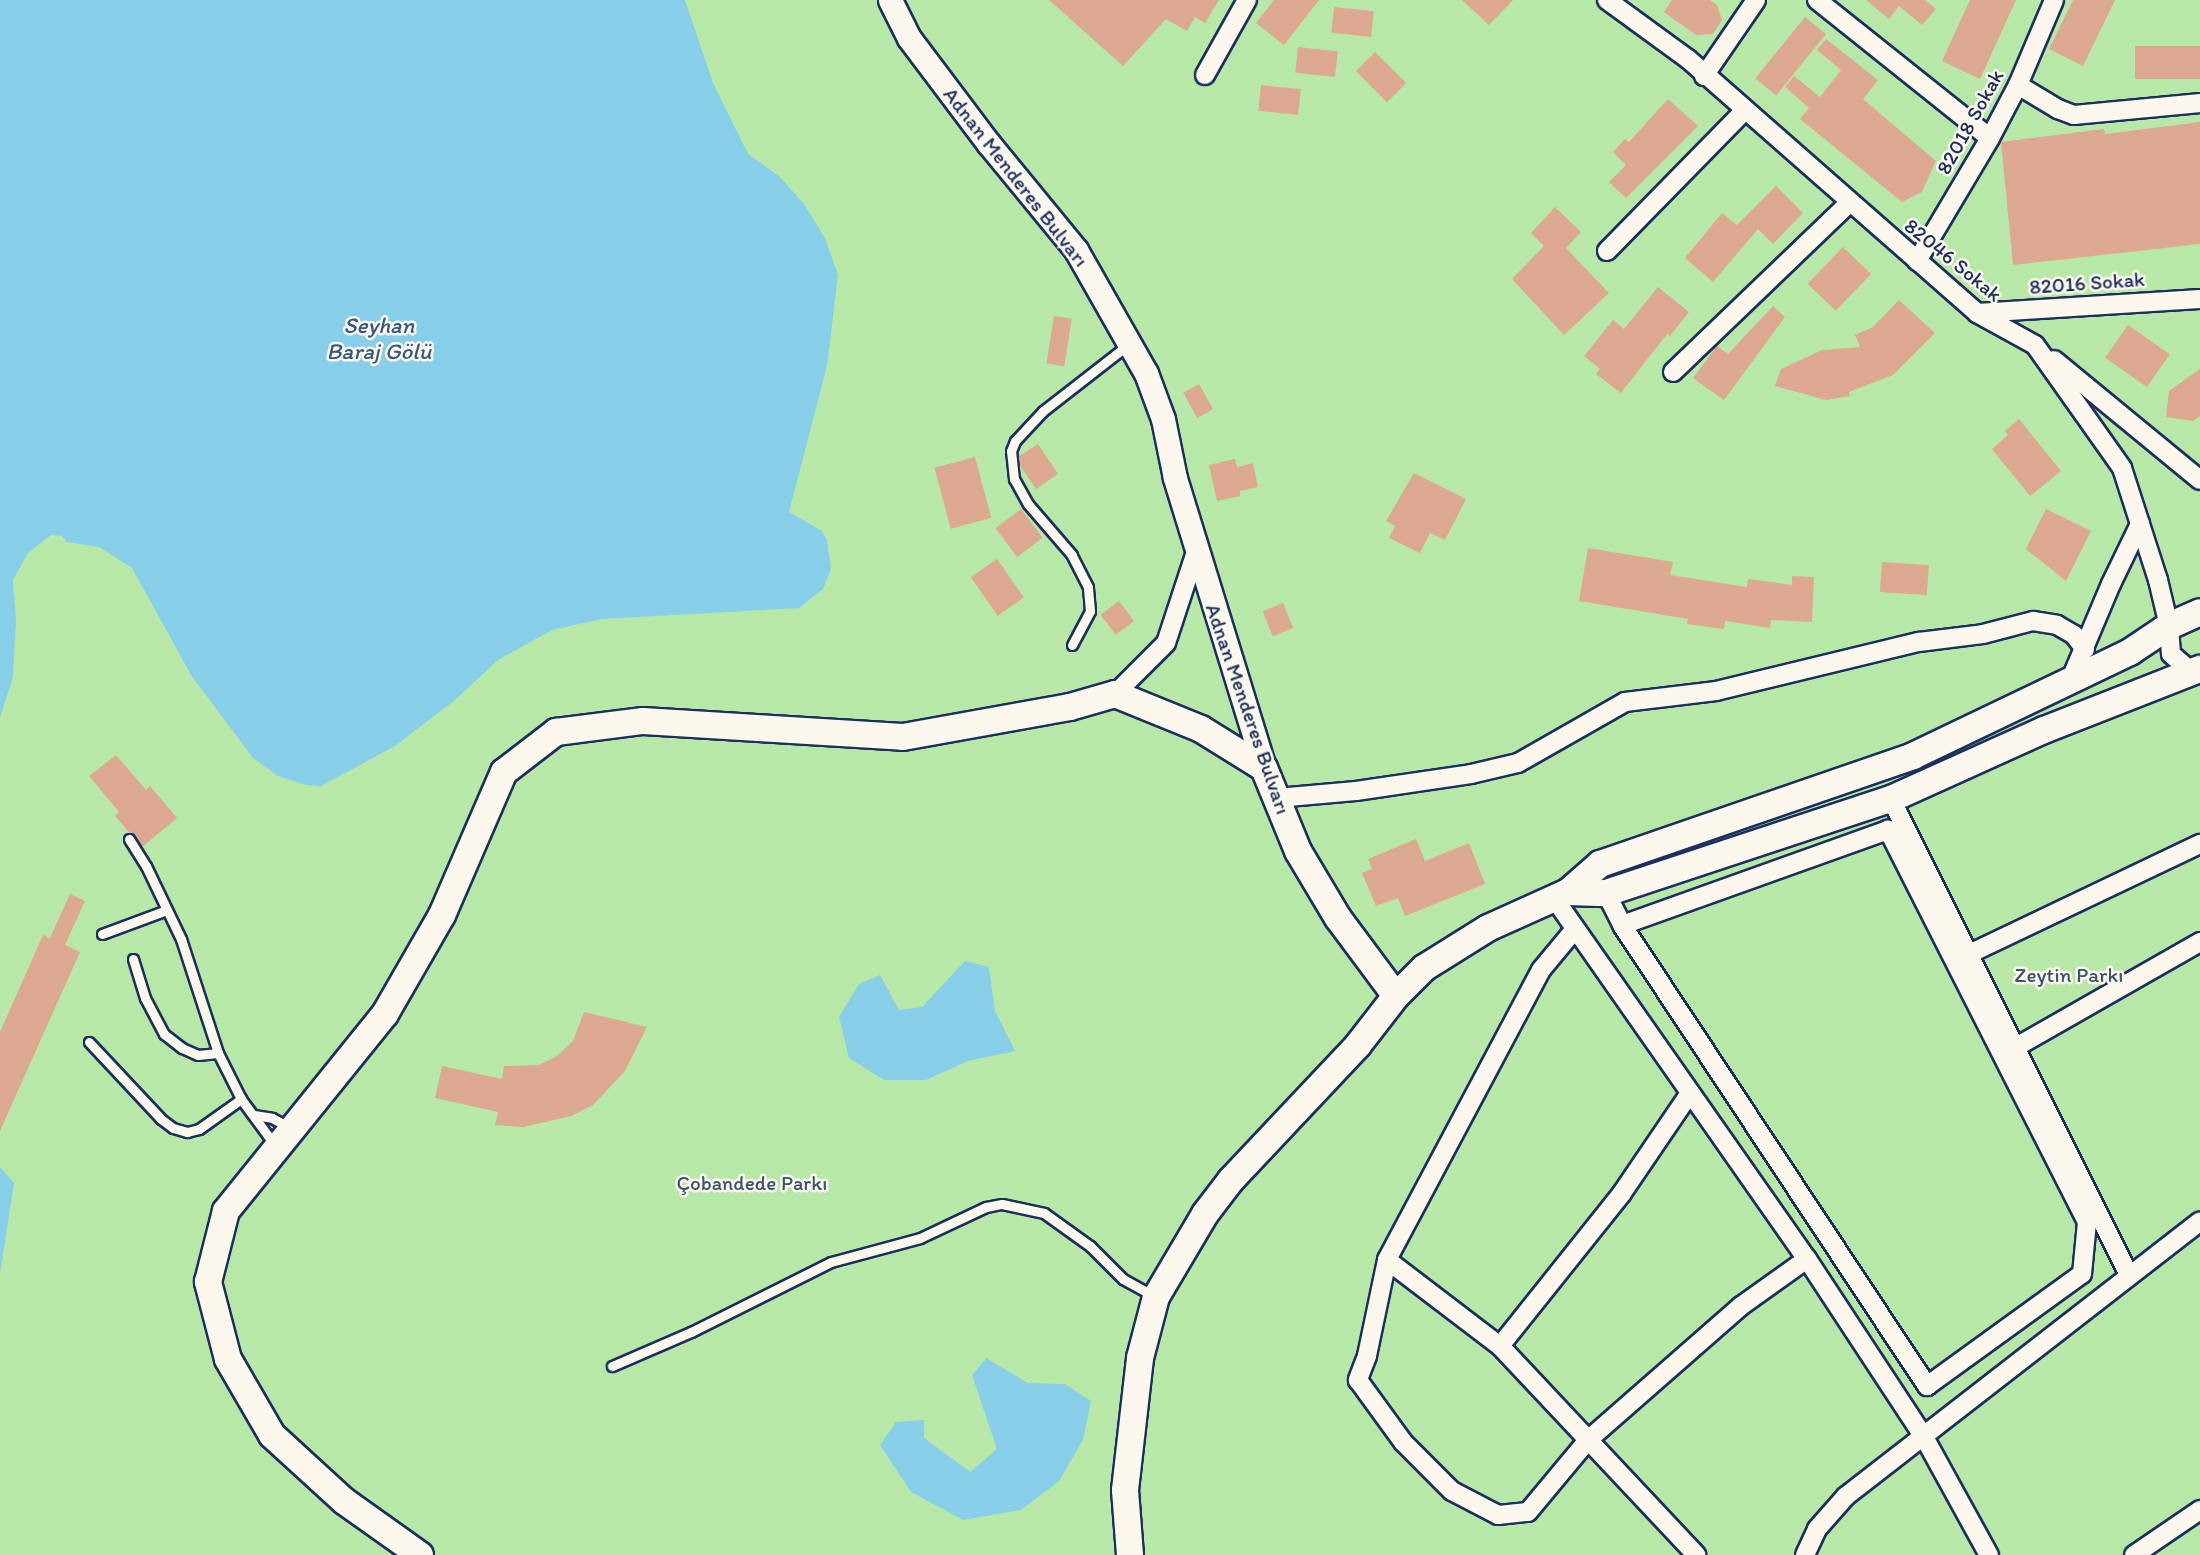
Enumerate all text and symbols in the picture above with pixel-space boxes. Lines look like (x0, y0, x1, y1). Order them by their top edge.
street label: 82018 Sokak (1931, 65, 2009, 179)
street label: Adnan Menderes Bulvarı (938, 82, 1094, 272)
street label: 82046 Sokak (1899, 213, 2007, 307)
street label: 82016 Sokak (2029, 266, 2145, 300)
water label: Seyhan Baraj Gölü (326, 311, 432, 365)
street label: Adnan Menderes Bulvarı (1200, 601, 1296, 817)
park label: Zeytin Parkı (2015, 962, 2123, 988)
park label: Çobandede Parkı (676, 1170, 828, 1196)

